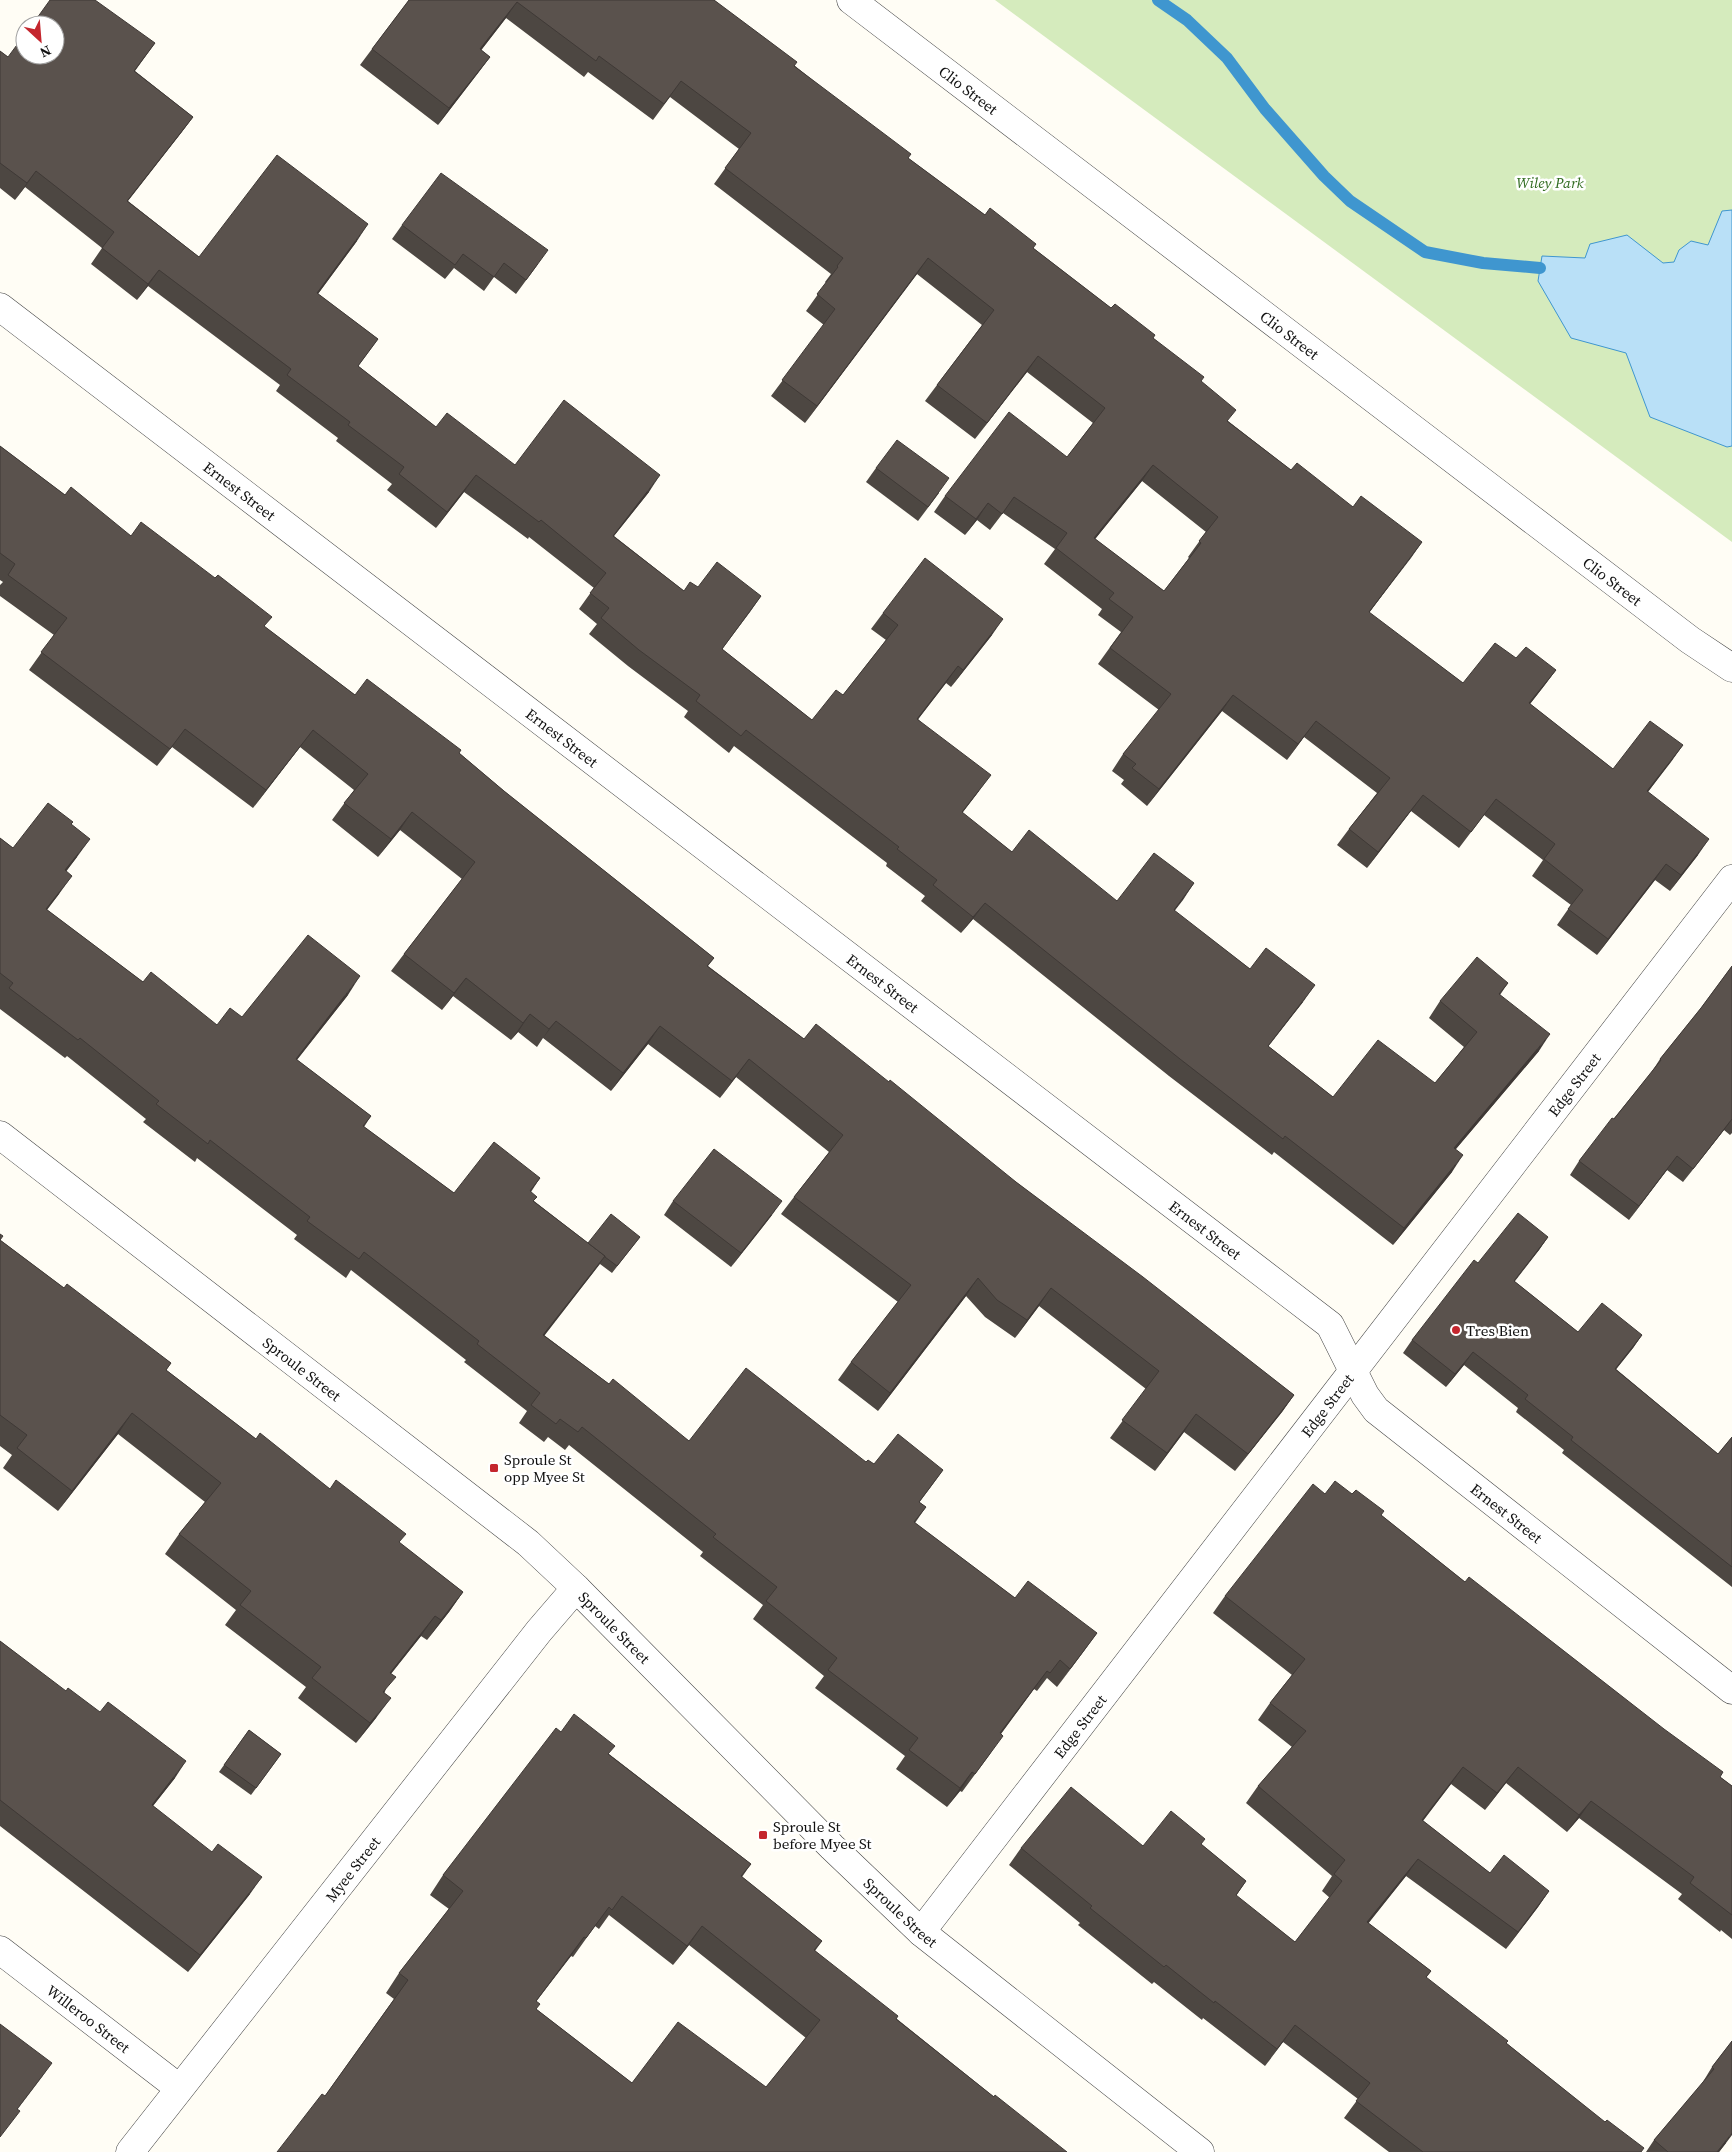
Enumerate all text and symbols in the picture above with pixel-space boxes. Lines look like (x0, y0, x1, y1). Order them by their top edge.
north arrow (15, 15, 65, 65)
text: N (37, 40, 55, 63)
street label: Clio Street (935, 60, 1003, 119)
park label: Wiley Park (1516, 172, 1585, 193)
street label: Clio Street (1256, 306, 1324, 364)
street label: Ernest Street (199, 456, 280, 525)
street label: Clio Street (1579, 552, 1647, 610)
street label: Ernest Street (522, 703, 603, 772)
street label: Ernest Street (843, 948, 924, 1017)
street label: Edge Street (1543, 1048, 1605, 1120)
street label: Ernest Street (1165, 1195, 1246, 1264)
place label: Tres Bien (1466, 1320, 1529, 1341)
marker: Tres Bien (1450, 1324, 1462, 1336)
street label: Sproule Street (259, 1332, 346, 1406)
street label: Edge Street (1296, 1369, 1358, 1441)
place label: Sproule St opp Myee St (504, 1449, 585, 1487)
marker: Sproule St opp Myee St (488, 1462, 500, 1474)
street label: Ernest Street (1466, 1478, 1547, 1548)
street label: Sproule Street (574, 1586, 655, 1668)
street label: Edge Street (1048, 1690, 1111, 1762)
place label: Sproule St before Myee St (773, 1816, 872, 1854)
marker: Sproule St before Myee St (757, 1829, 769, 1841)
street label: Myee Street (320, 1832, 385, 1906)
street label: Sproule Street (859, 1872, 942, 1952)
street label: Willeroo Street (43, 1979, 135, 2057)

